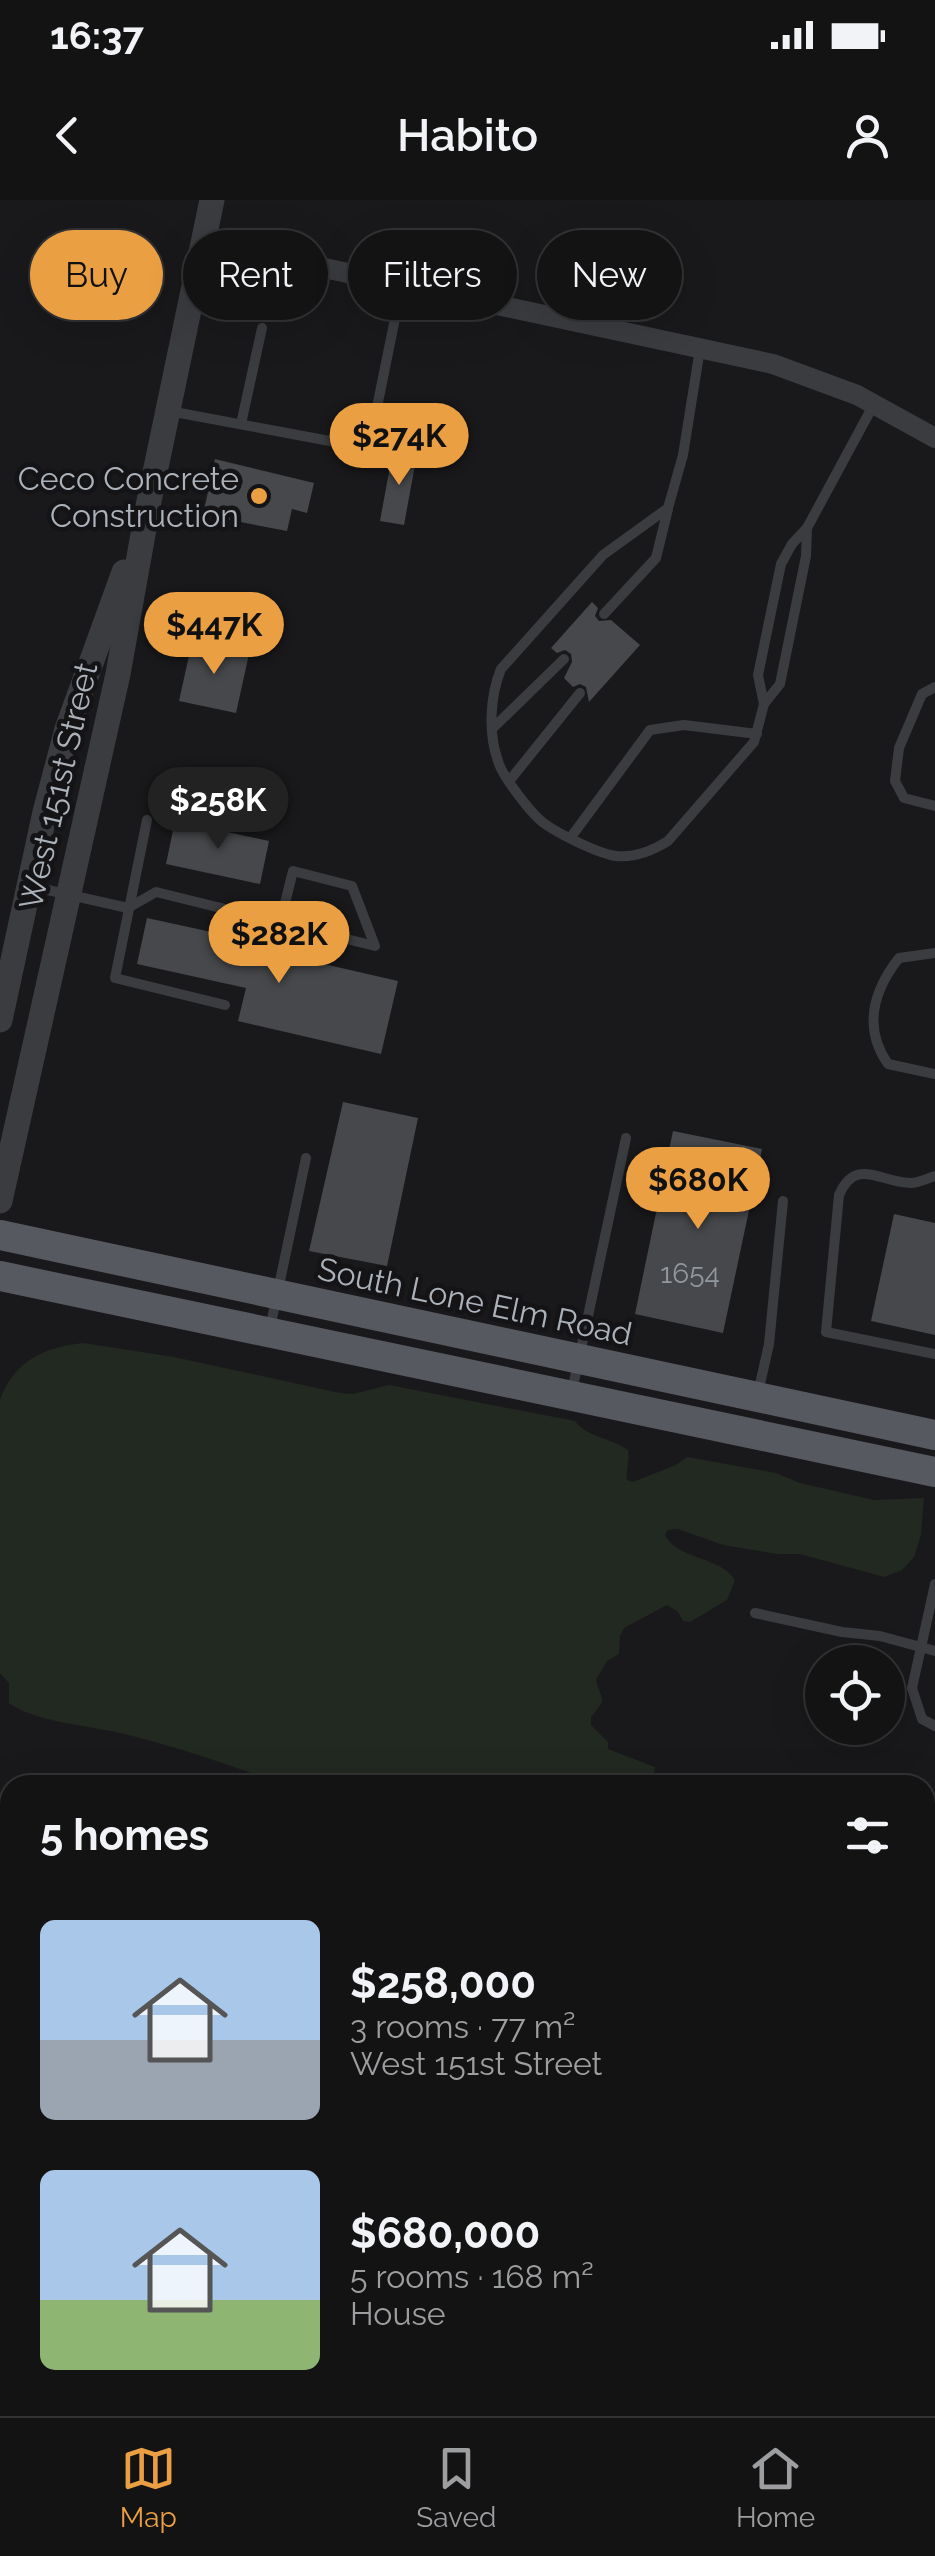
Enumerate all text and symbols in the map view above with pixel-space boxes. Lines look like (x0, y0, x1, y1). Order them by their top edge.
text: 16:37 (50, 13, 144, 58)
icon: back (40, 108, 95, 163)
icon: person (840, 108, 895, 163)
text: Habito (397, 109, 538, 162)
chip: Buy (30, 230, 163, 320)
chip: Rent (183, 230, 328, 320)
chip: Filters (348, 230, 517, 320)
chip: New (537, 230, 682, 320)
pin: $274K (329, 403, 469, 488)
text: $274K (352, 417, 446, 454)
place label: Ceco Concrete Construction (18, 460, 239, 534)
marker: Ceco Concrete Construction (248, 485, 270, 507)
pin: $447K (144, 592, 284, 677)
text: $447K (166, 606, 262, 643)
street label: West 151st Street (12, 659, 104, 913)
pin: $258K (148, 767, 288, 852)
text: $258K (170, 781, 266, 818)
pin: $282K (209, 901, 349, 986)
text: $282K (230, 915, 328, 952)
pin: $680K (628, 1147, 768, 1232)
text: $680K (648, 1161, 748, 1198)
street label: South Lone Elm Road (314, 1250, 636, 1352)
house number: 1654 (660, 1257, 720, 1290)
map controls (805, 1645, 905, 1745)
button: locate (805, 1645, 905, 1745)
icon: filters (840, 1808, 895, 1863)
text: 5 homes (40, 1811, 209, 1860)
text: $258,000 (350, 1959, 536, 2008)
icon: home (120, 1960, 240, 2080)
text: 3 rooms · 77 m² (350, 2008, 576, 2045)
text: West 151st Street (350, 2045, 602, 2082)
text: $680,000 (350, 2209, 540, 2258)
icon: home (120, 2210, 240, 2330)
text: 5 rooms · 168 m² (350, 2258, 594, 2295)
text: House (350, 2295, 446, 2332)
tab: Map (120, 2441, 177, 2534)
tab: Saved (416, 2441, 496, 2534)
tab: Home (736, 2441, 815, 2534)

